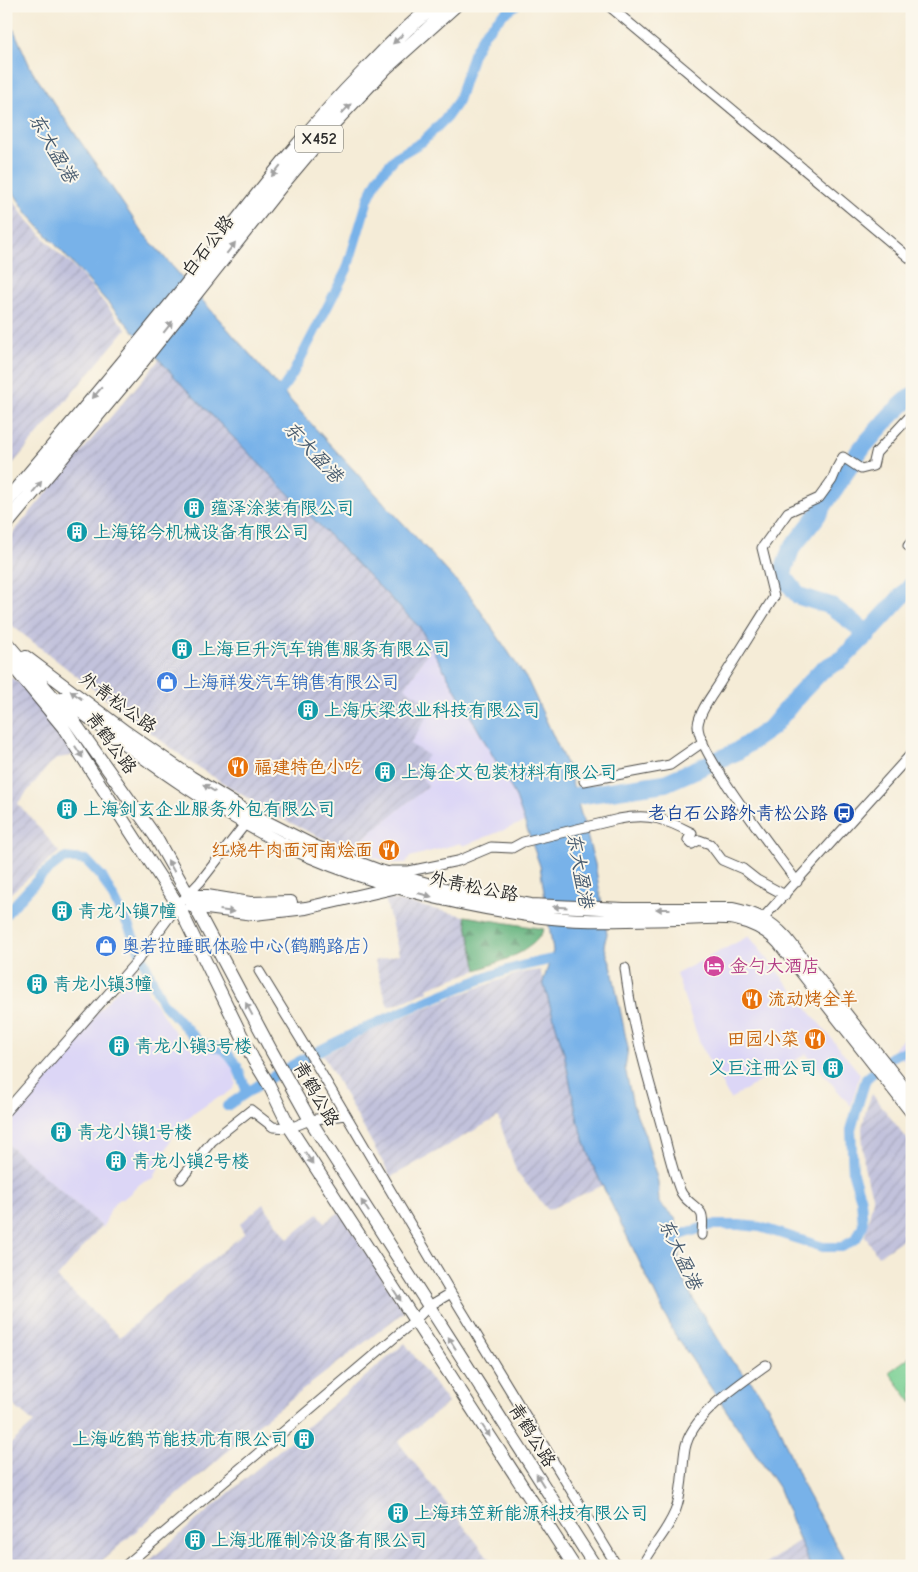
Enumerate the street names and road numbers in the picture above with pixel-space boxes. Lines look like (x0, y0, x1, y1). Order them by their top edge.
road number: X452 (295, 126, 343, 152)
street label: 白石公路 (178, 211, 238, 281)
street label: 外青松公路 (75, 668, 161, 738)
street label: 青鹤公路 (81, 708, 141, 778)
street label: 外青松公路 (428, 868, 520, 906)
street label: 青鹤公路 (289, 1058, 343, 1130)
street label: 青鹤公路 (504, 1399, 560, 1471)

